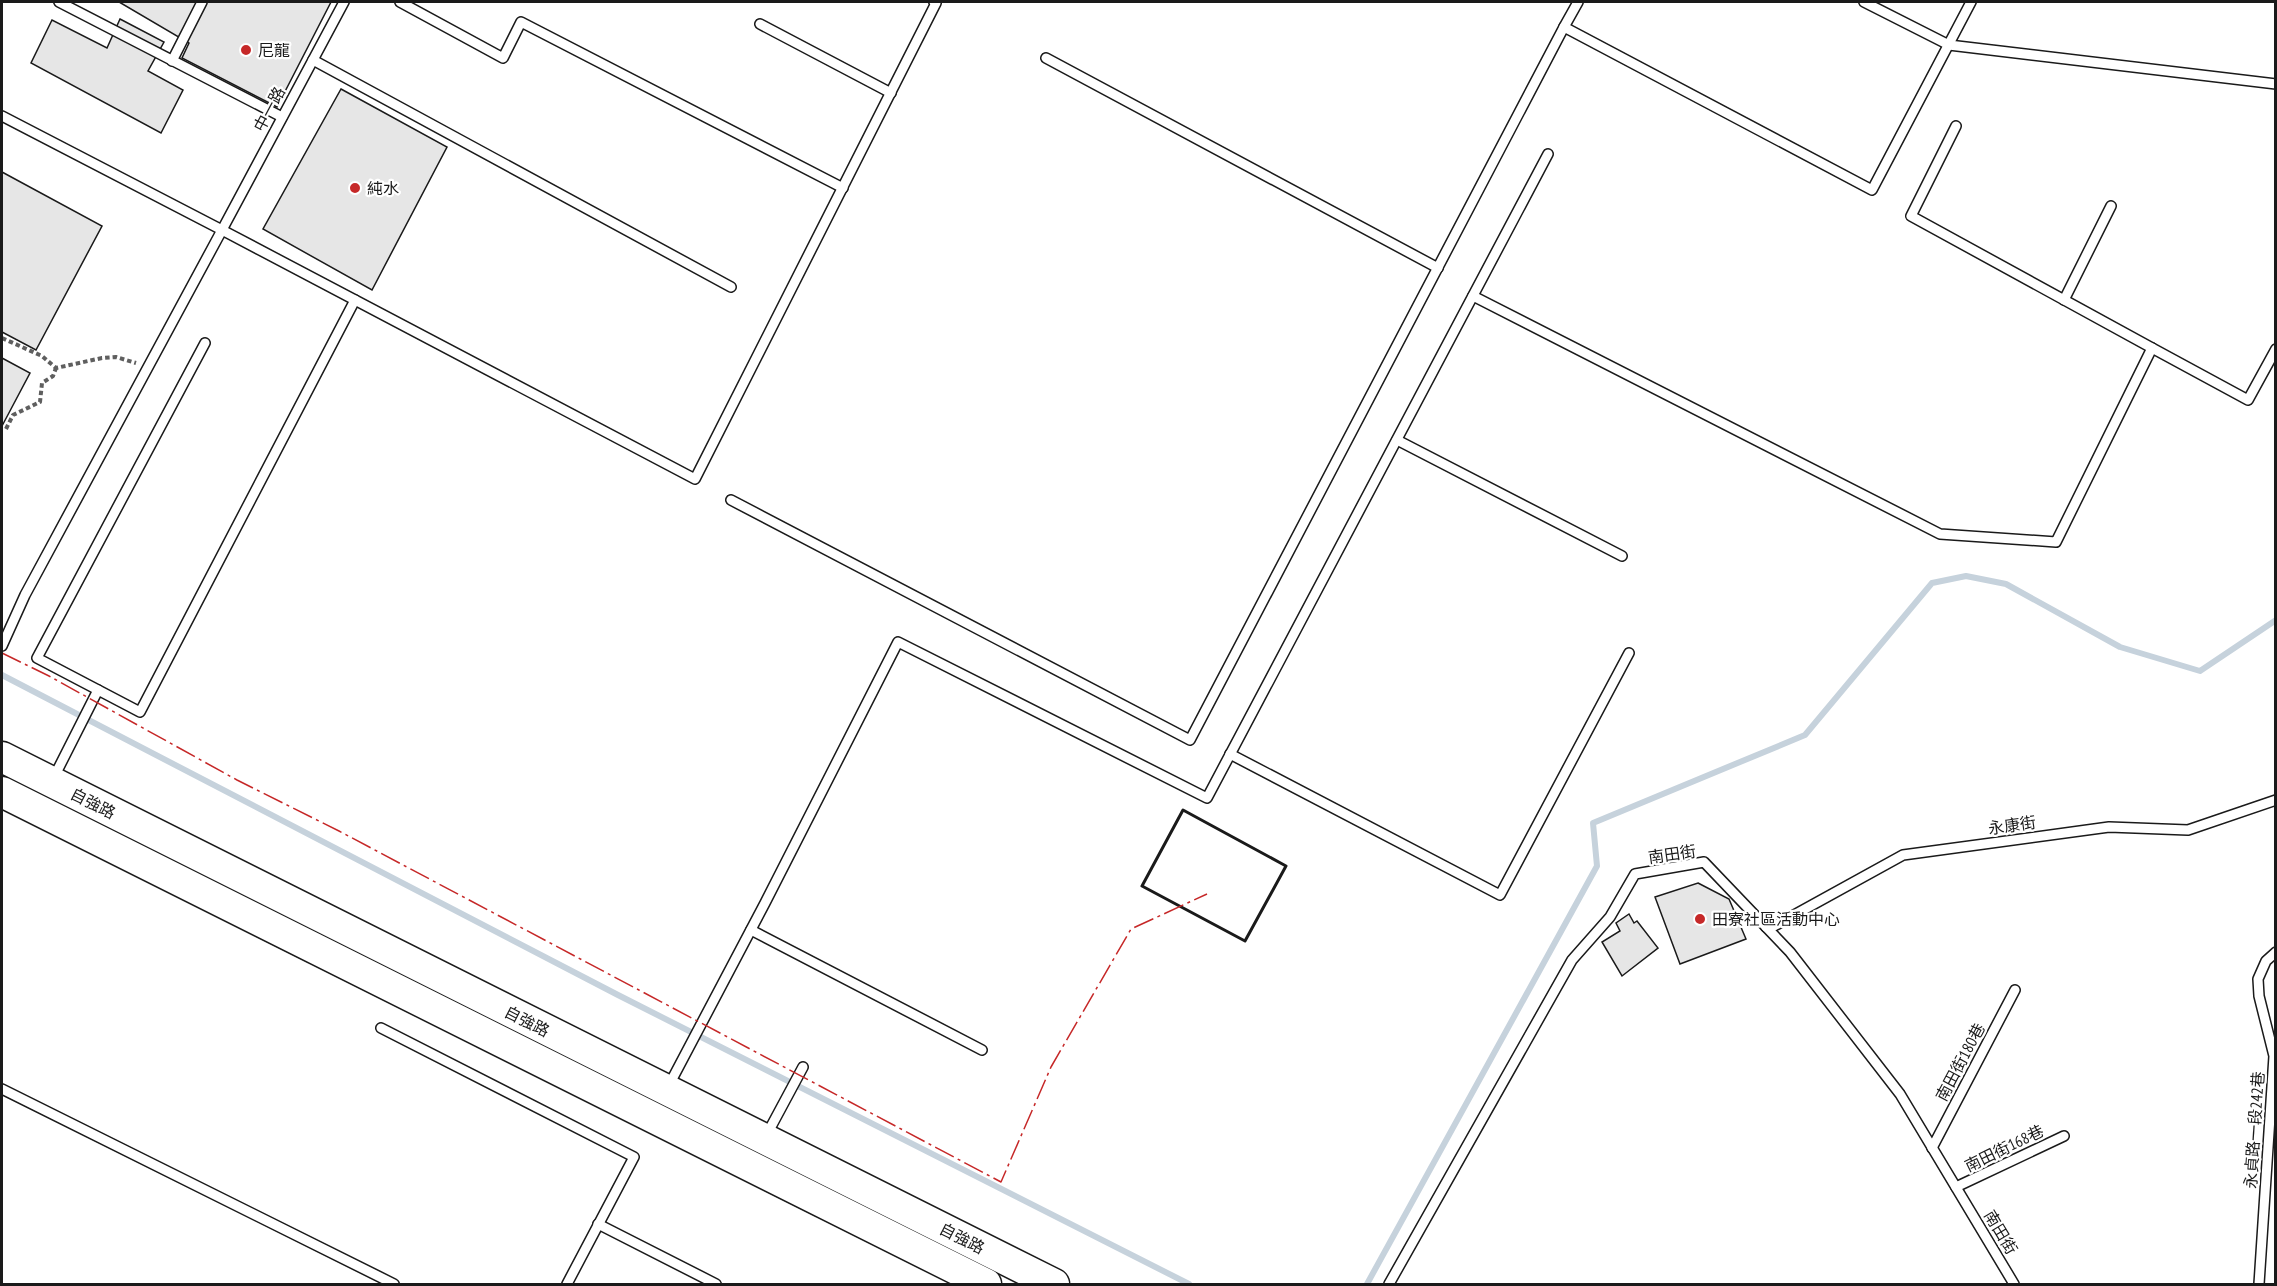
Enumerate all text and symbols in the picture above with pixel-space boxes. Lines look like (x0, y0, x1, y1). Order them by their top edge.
place label: 尼龍 (258, 40, 290, 60)
marker: 尼龍 (239, 43, 253, 57)
street label: 中一路 (249, 83, 289, 135)
place label: 純水 (367, 178, 399, 198)
marker: 純水 (348, 181, 362, 195)
street label: 自強路 (67, 783, 119, 823)
street label: 永康街 (1987, 812, 2037, 838)
street label: 南田街 (1647, 841, 1697, 867)
place label: 田寮社區活動中心 (1712, 909, 1840, 929)
marker: 田寮社區活動中心 (1693, 912, 1707, 926)
street label: 自強路 (501, 1001, 553, 1041)
street label: 南田街180巷 (1931, 1020, 1989, 1104)
street label: 永貞路一段242巷 (2240, 1071, 2268, 1189)
street label: 南田街168巷 (1961, 1120, 2047, 1176)
street label: 南田街 (1980, 1206, 2022, 1258)
street label: 自強路 (936, 1218, 988, 1258)

